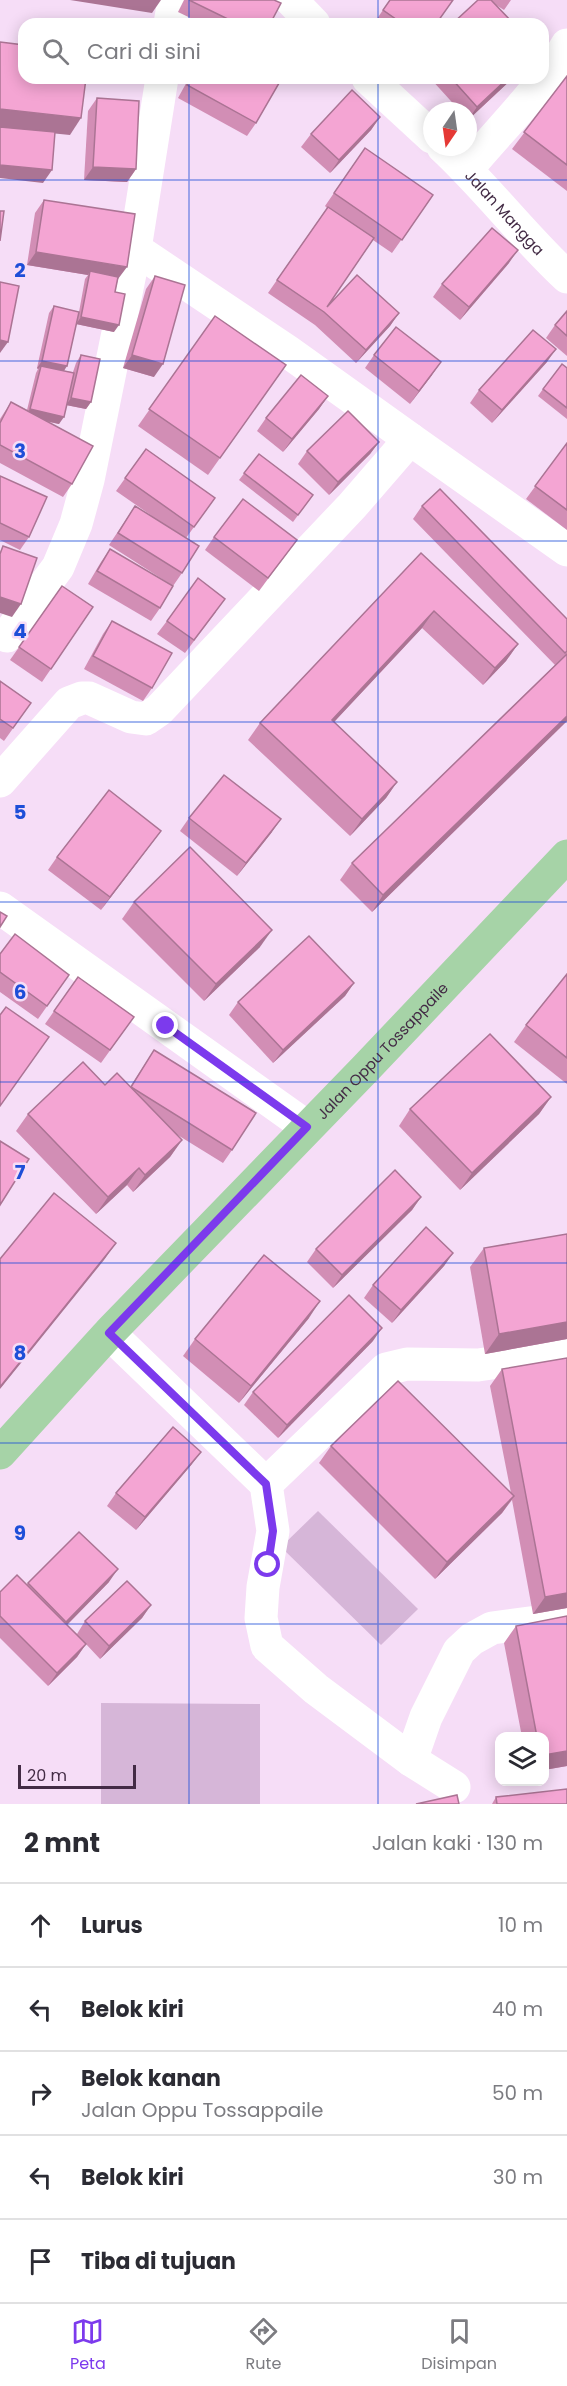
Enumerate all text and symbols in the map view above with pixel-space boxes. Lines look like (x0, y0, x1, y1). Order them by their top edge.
search box (18, 18, 549, 84)
icon: search (39, 35, 72, 68)
text: Cari di sini (87, 36, 201, 67)
north arrow (423, 102, 477, 156)
street label: Jalan Mangga (461, 165, 549, 259)
text: 2 (14, 256, 26, 284)
text: 3 (14, 437, 26, 465)
text: 4 (13, 617, 27, 645)
text: 5 (14, 798, 27, 826)
text: 6 (14, 978, 26, 1006)
street label: Jalan Oppu Tossappaile (312, 978, 453, 1124)
route end (152, 1012, 178, 1038)
text: 7 (15, 1158, 26, 1186)
text: 8 (14, 1339, 26, 1367)
text: 9 (14, 1519, 26, 1547)
route start (254, 1551, 280, 1577)
map controls (495, 1732, 549, 1786)
button: layers (495, 1732, 549, 1786)
scale bar (18, 1762, 136, 1790)
text: 20 m (27, 1764, 67, 1787)
text: 2 mnt (24, 1825, 100, 1861)
text: Jalan kaki · 130 m (372, 1829, 543, 1857)
icon: ahead (24, 1909, 57, 1942)
text: Lurus (81, 1910, 143, 1941)
text: 10 m (498, 1911, 543, 1939)
icon: left (24, 1993, 57, 2026)
text: Belok kiri (81, 1994, 184, 2025)
text: 40 m (492, 1995, 543, 2023)
text: Belok kanan (81, 2063, 221, 2094)
icon: right (24, 2077, 57, 2110)
text: 50 m (492, 2079, 543, 2107)
text: Jalan Oppu Tossappaile (81, 2096, 323, 2124)
icon: left (24, 2161, 57, 2194)
text: Belok kiri (81, 2162, 184, 2193)
text: 30 m (493, 2163, 543, 2191)
icon: arrive (24, 2245, 57, 2278)
text: Tiba di tujuan (81, 2246, 236, 2277)
tab: Peta (70, 2315, 106, 2376)
tab: Rute (246, 2315, 281, 2376)
tab: Disimpan (421, 2315, 497, 2376)

